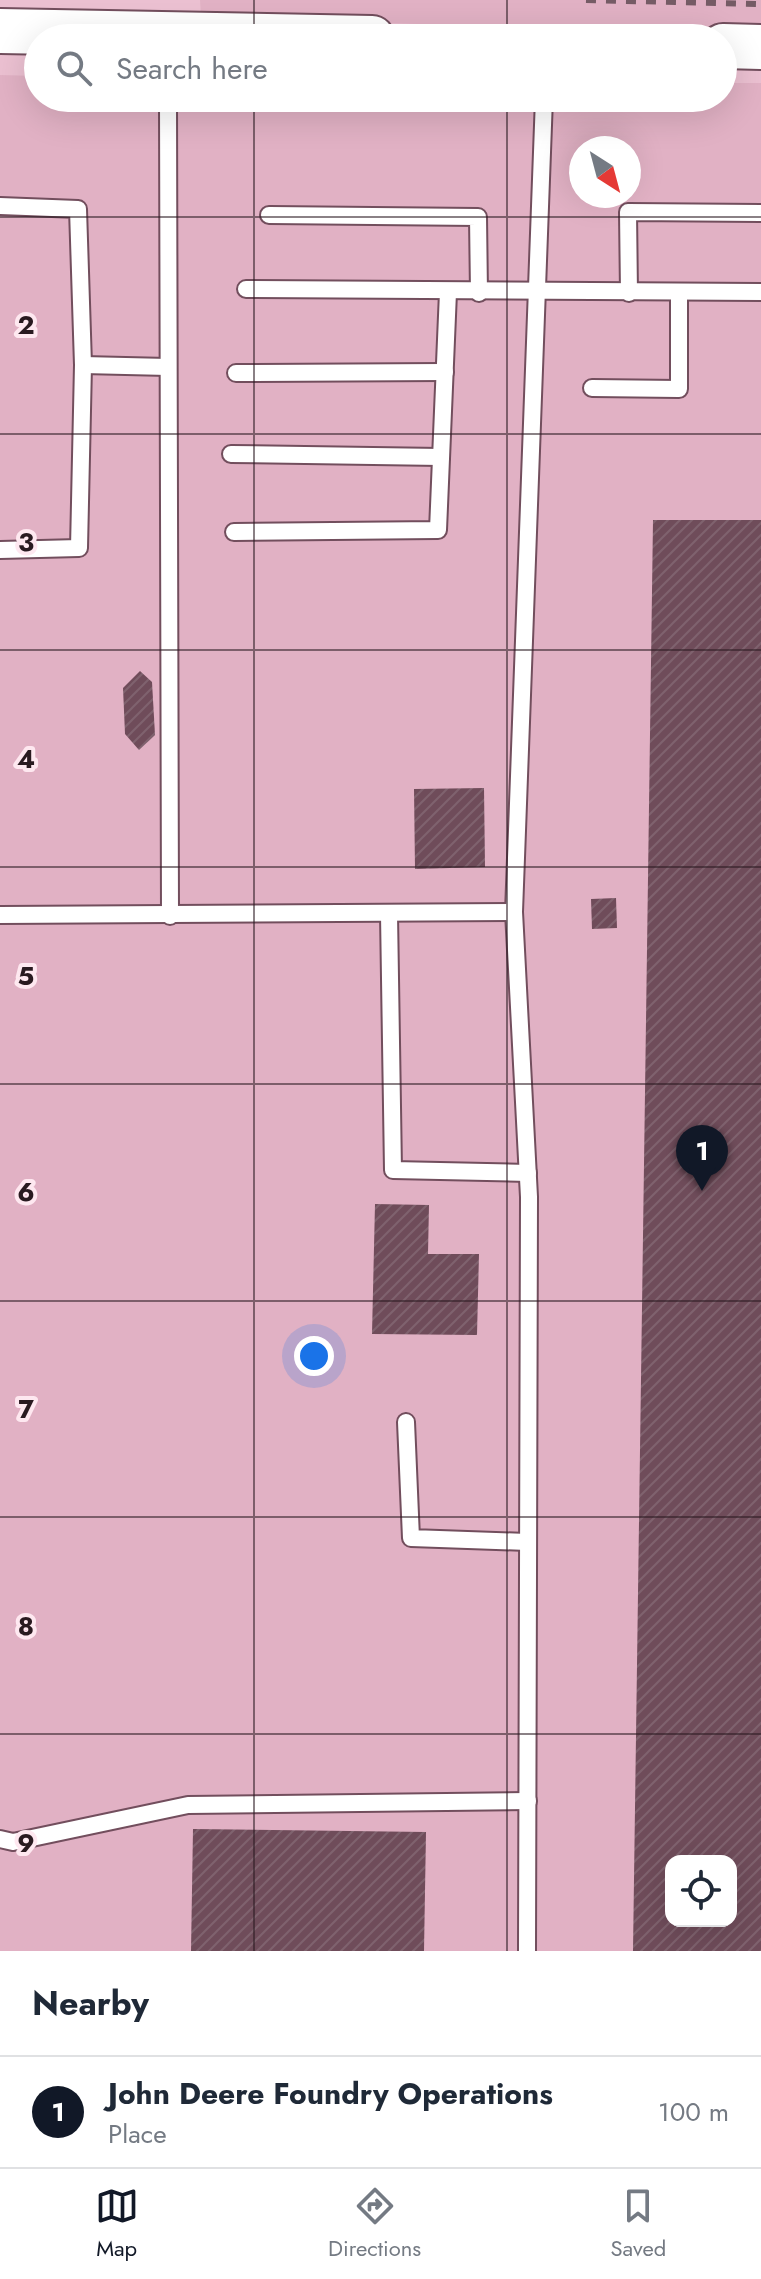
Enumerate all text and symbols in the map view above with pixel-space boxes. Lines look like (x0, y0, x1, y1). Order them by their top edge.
search box (24, 24, 737, 112)
icon: search (52, 46, 96, 90)
text: Search here (116, 47, 268, 90)
north arrow (569, 136, 641, 208)
text: 2 (17, 306, 35, 344)
text: 3 (18, 523, 34, 561)
text: 4 (17, 740, 35, 778)
text: 5 (18, 957, 34, 995)
pin: 1 (676, 1125, 728, 1191)
text: 6 (17, 1173, 35, 1211)
your location (294, 1336, 334, 1376)
text: 7 (18, 1390, 34, 1428)
text: 8 (18, 1607, 34, 1645)
text: 9 (17, 1824, 35, 1862)
map controls (665, 1855, 737, 1927)
button: locate (665, 1855, 737, 1927)
text: Nearby (32, 1979, 149, 2028)
text: John Deere Foundry Operations (108, 2072, 553, 2115)
text: 1 (51, 2093, 65, 2131)
text: 100 m (658, 2093, 729, 2131)
text: Place (108, 2115, 167, 2153)
tab: Map (95, 2184, 139, 2264)
tab: Directions (328, 2184, 421, 2264)
tab: Saved (611, 2184, 666, 2264)

